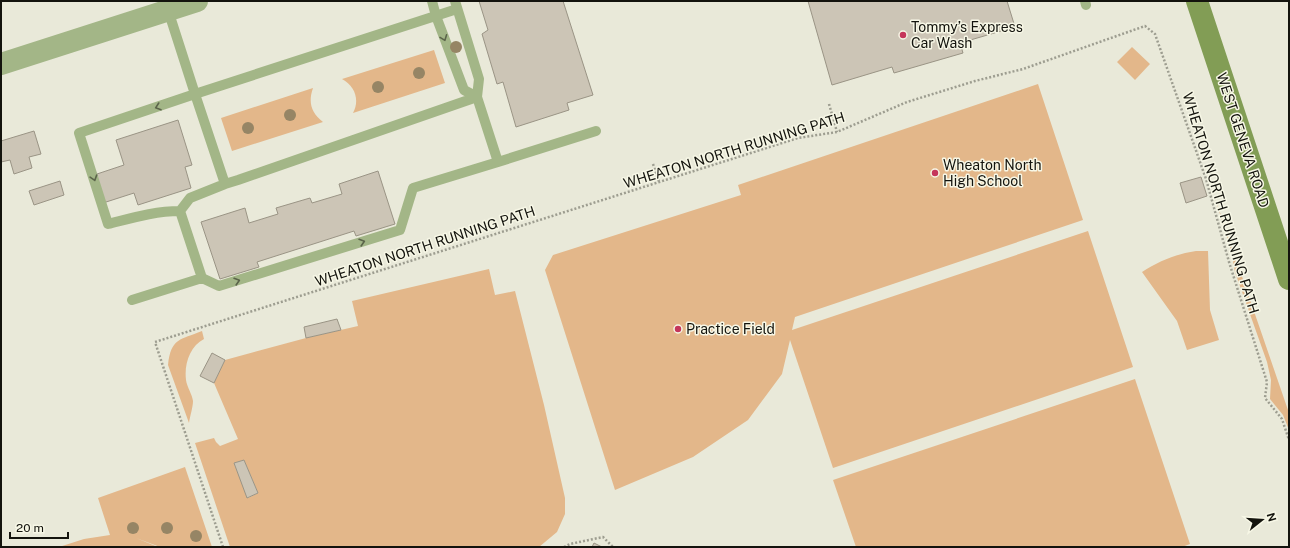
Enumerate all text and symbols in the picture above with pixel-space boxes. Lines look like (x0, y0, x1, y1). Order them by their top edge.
place label: Tommy’s Express Car Wash (911, 19, 1023, 51)
marker: Tommy’s Express Car Wash (898, 30, 908, 40)
one-way arrow (440, 34, 448, 41)
street label: WEST GENEVA ROAD (1214, 70, 1272, 210)
street label: WHEATON NORTH RUNNING PATH (1180, 90, 1262, 316)
one-way arrow (154, 102, 161, 111)
street label: WHEATON NORTH RUNNING PATH (621, 109, 847, 191)
place label: Wheaton North High School (943, 157, 1042, 189)
marker: Wheaton North High School (930, 168, 940, 178)
one-way arrow (89, 175, 97, 182)
street label: WHEATON NORTH RUNNING PATH (313, 203, 537, 289)
one-way arrow (358, 238, 365, 247)
one-way arrow (234, 277, 241, 285)
place label: Practice Field (686, 321, 775, 337)
marker: Practice Field (673, 324, 683, 334)
north arrow (1242, 500, 1282, 540)
text: N (1265, 511, 1279, 523)
scale bar (10, 514, 68, 540)
text: 20 m (16, 521, 44, 535)

